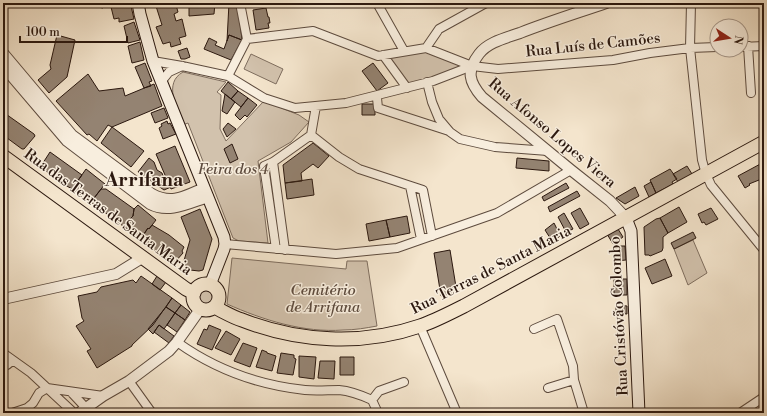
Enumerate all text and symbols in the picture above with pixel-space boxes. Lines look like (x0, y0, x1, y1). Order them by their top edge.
scale bar (20, 18, 127, 44)
north arrow (709, 18, 749, 58)
text: 100 m (26, 25, 60, 40)
street label: Rua Luís de Camões (525, 28, 661, 62)
text: N (730, 34, 746, 46)
street label: Rua Afonso Lopes Viera (484, 74, 620, 192)
street label: Rua das Terras de Santa Maria (20, 145, 196, 280)
park label: Feira dos 4 (198, 160, 269, 179)
district label: Arrifana (104, 168, 184, 192)
street label: Rua Terras de Santa Maria (408, 221, 575, 319)
street label: Rua Cristóvão Colombo (605, 236, 633, 396)
park label: Cemitério de Arrifana (286, 281, 361, 317)

